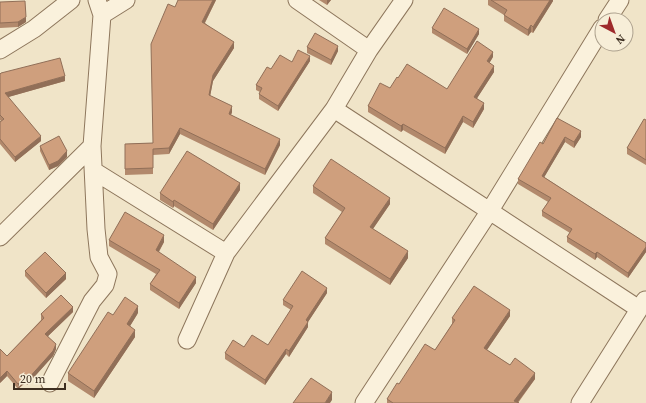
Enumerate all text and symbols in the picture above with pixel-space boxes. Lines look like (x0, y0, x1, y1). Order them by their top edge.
north arrow (594, 12, 634, 52)
text: N (612, 31, 628, 47)
scale bar (14, 365, 65, 391)
text: 20 m (20, 371, 46, 387)

